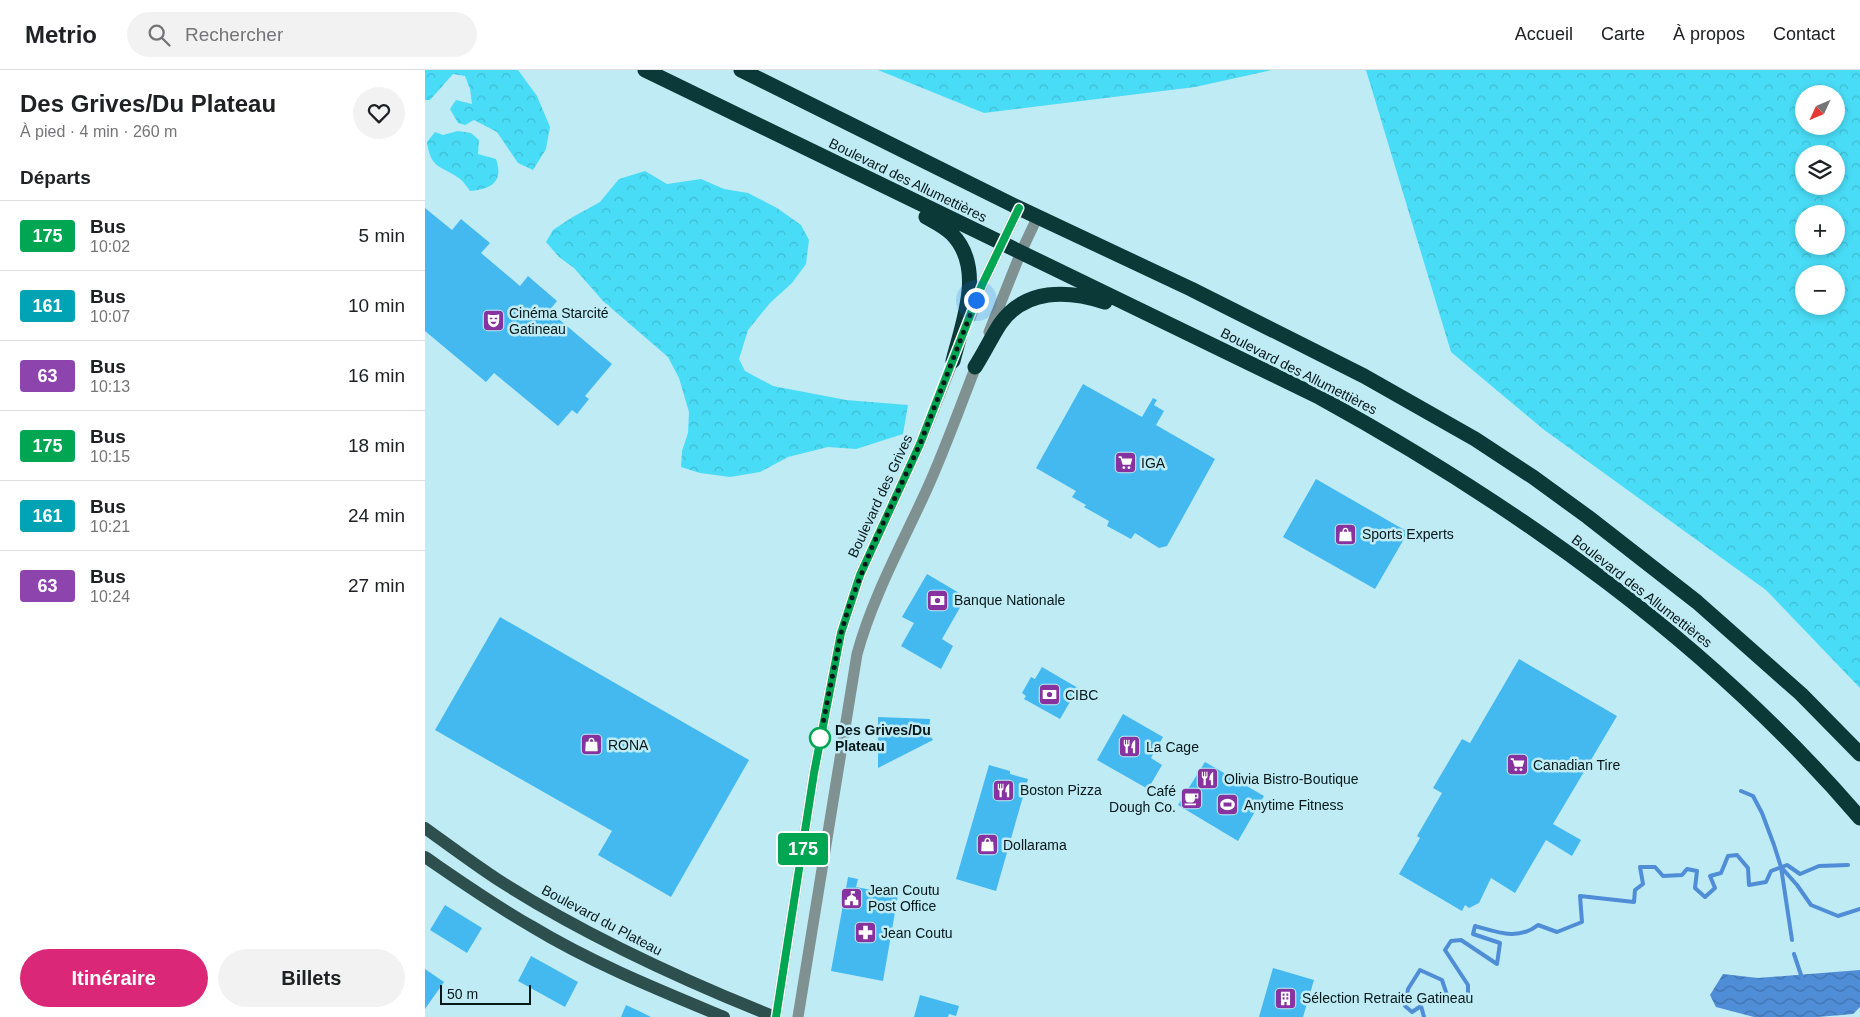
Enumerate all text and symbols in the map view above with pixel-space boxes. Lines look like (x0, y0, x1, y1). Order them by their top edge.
search box (127, 12, 477, 57)
text: Metrio (25, 21, 97, 48)
icon: search (145, 21, 173, 49)
text: Rechercher (185, 24, 283, 45)
text: Accueil (1515, 24, 1573, 44)
text: Carte (1601, 24, 1645, 44)
text: À propos (1673, 24, 1745, 44)
text: Contact (1773, 24, 1835, 44)
north arrow (1795, 85, 1845, 135)
map controls (1795, 85, 1845, 315)
button: heart (353, 87, 405, 139)
text: Des Grives/Du Plateau (20, 90, 276, 117)
text: À pied · 4 min · 260 m (20, 123, 177, 140)
street label: Boulevard des Allumettières (827, 135, 989, 225)
button: layers (1795, 145, 1845, 195)
text: Départs (20, 167, 91, 188)
button: + (1795, 205, 1845, 255)
text: Bus (90, 216, 126, 237)
text: 5 min (359, 225, 405, 246)
text: 175 (32, 226, 63, 246)
text: 10:02 (90, 238, 130, 255)
button: − (1795, 265, 1845, 315)
text: Bus (90, 286, 126, 307)
your location (964, 288, 989, 313)
text: 10 min (348, 295, 405, 316)
text: 161 (32, 296, 63, 316)
place label: Cinéma Starcité Gatineau (509, 305, 609, 337)
text: 10:07 (90, 308, 130, 325)
theatre icon: Cinéma Starcité Gatineau (481, 309, 505, 333)
street label: Boulevard des Allumettières (1218, 324, 1380, 418)
text: Bus (90, 356, 126, 377)
text: 16 min (348, 365, 405, 386)
text: 63 (37, 366, 58, 386)
text: 10:13 (90, 378, 130, 395)
text: Bus (90, 426, 126, 447)
street label: Boulevard des Grives (844, 432, 916, 560)
text: 18 min (348, 435, 405, 456)
text: 175 (32, 436, 63, 456)
text: 10:15 (90, 448, 130, 465)
supermarket icon: IGA (1113, 451, 1137, 475)
place label: IGA (1141, 455, 1166, 471)
text: Bus (90, 496, 126, 517)
text: 24 min (348, 505, 405, 526)
text: 161 (32, 506, 63, 526)
text: 10:21 (90, 518, 130, 535)
shop icon: Sports Experts (1334, 522, 1358, 546)
place label: Sports Experts (1362, 526, 1454, 542)
street label: Boulevard des Allumettières (1569, 531, 1715, 651)
text: Bus (90, 566, 126, 587)
text: 27 min (348, 575, 405, 596)
text: 63 (37, 576, 58, 596)
text: 10:24 (90, 588, 130, 605)
bank icon: Banque Nationale (926, 588, 950, 612)
place label: Banque Nationale (954, 592, 1066, 608)
bank icon: CIBC (1037, 683, 1061, 707)
place label: CIBC (1065, 687, 1098, 703)
place label: Des Grives/Du Plateau (835, 722, 931, 754)
marker: Des Grives/Du Plateau (809, 727, 831, 749)
shop icon: RONA (580, 733, 604, 757)
restaurant icon: La Cage (1118, 735, 1142, 759)
place label: RONA (608, 737, 649, 753)
place label: La Cage (1146, 739, 1199, 755)
supermarket icon: Canadian Tire (1505, 753, 1529, 777)
place label: Canadian Tire (1533, 757, 1620, 773)
restaurant icon: Olivia Bistro-Boutique (1196, 767, 1220, 791)
place label: Olivia Bistro-Boutique (1224, 771, 1359, 787)
restaurant icon: Boston Pizza (992, 778, 1016, 802)
place label: Boston Pizza (1020, 782, 1102, 798)
place label: Café Dough Co. (1109, 783, 1176, 815)
cafe icon: Café Dough Co. (1180, 787, 1204, 811)
sports icon: Anytime Fitness (1216, 793, 1240, 817)
place label: Anytime Fitness (1244, 797, 1344, 813)
line badge: 175 (774, 833, 832, 865)
shop icon: Dollarama (975, 833, 999, 857)
place label: Dollarama (1003, 837, 1067, 853)
text: 175 (788, 839, 818, 859)
street label: Boulevard du Plateau (539, 882, 665, 958)
place label: Jean Coutu Post Office (868, 882, 940, 914)
public building icon: Jean Coutu Post Office (840, 886, 864, 910)
pharmacy icon: Jean Coutu (853, 921, 877, 945)
place label: Jean Coutu (881, 925, 953, 941)
button: Itinéraire (20, 949, 208, 1007)
button: Billets (218, 949, 405, 1007)
scale bar (440, 982, 531, 1005)
text: 50 m (447, 986, 478, 1002)
building icon: Sélection Retraite Gatineau (1274, 986, 1298, 1010)
place label: Sélection Retraite Gatineau (1302, 990, 1473, 1006)

